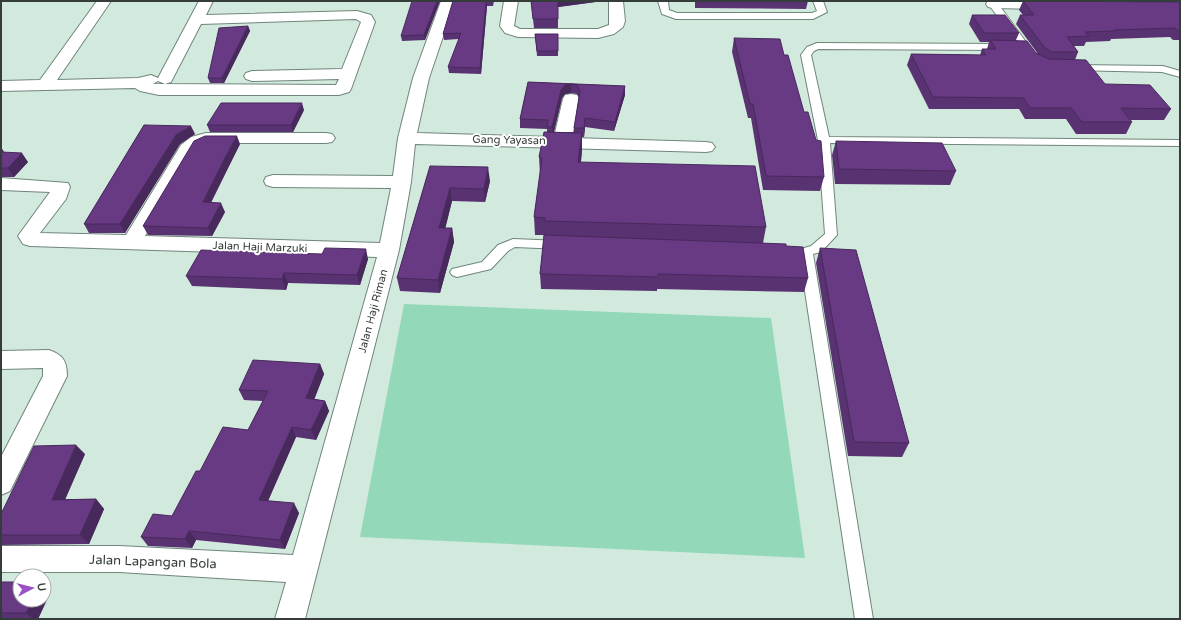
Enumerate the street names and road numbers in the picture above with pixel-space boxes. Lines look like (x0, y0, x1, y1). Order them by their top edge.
street label: Gang Yayasan (472, 133, 546, 147)
street label: Jalan Haji Marzuki (212, 239, 308, 255)
street label: Jalan Haji Riman (356, 268, 390, 354)
street label: Jalan Lapangan Bola (89, 552, 217, 572)

